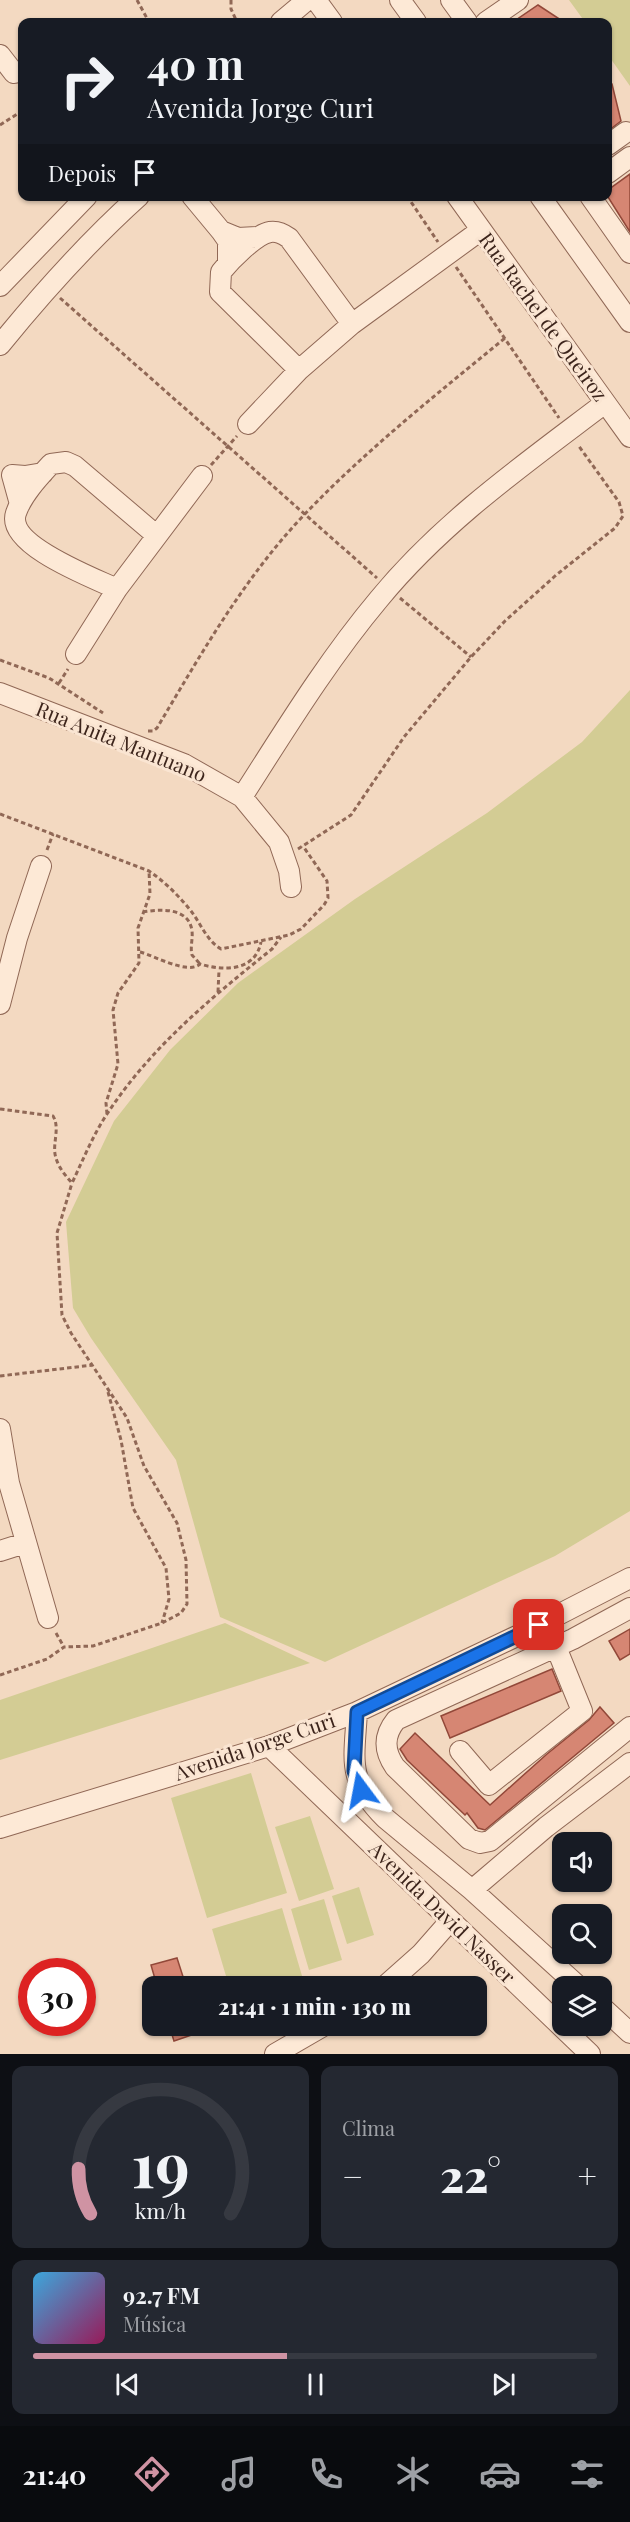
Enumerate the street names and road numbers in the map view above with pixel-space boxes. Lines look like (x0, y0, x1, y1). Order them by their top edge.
street label: Rua Rachel de Queiroz (474, 226, 615, 406)
street label: Rua Anita Mantuano (32, 694, 211, 787)
street label: Avenida Jorge Curi (170, 1705, 338, 1786)
street label: Avenida David Nasser (363, 1834, 522, 1989)

